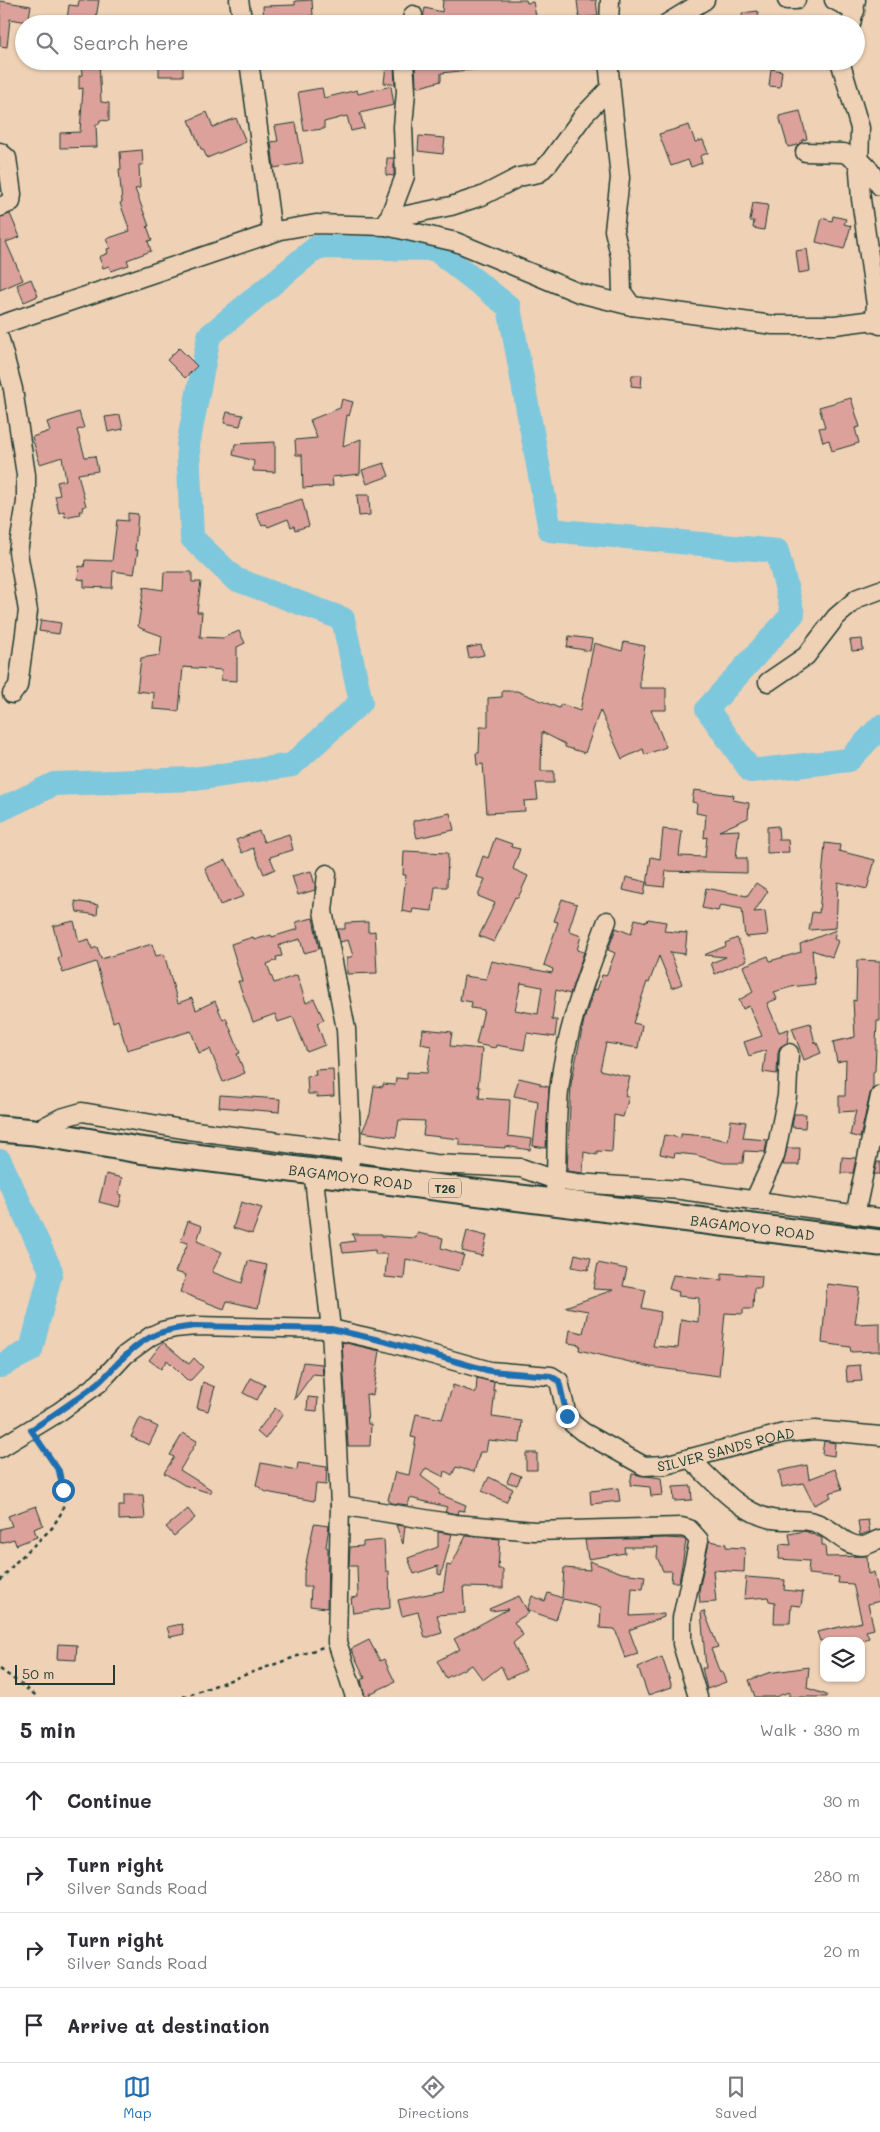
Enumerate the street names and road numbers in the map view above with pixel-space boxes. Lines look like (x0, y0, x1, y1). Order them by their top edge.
street label: BAGAMOYO ROAD (288, 1159, 414, 1194)
road number: T26 (429, 1178, 461, 1198)
street label: BAGAMOYO ROAD (689, 1210, 816, 1244)
street label: SILVER SANDS ROAD (657, 1423, 795, 1475)

